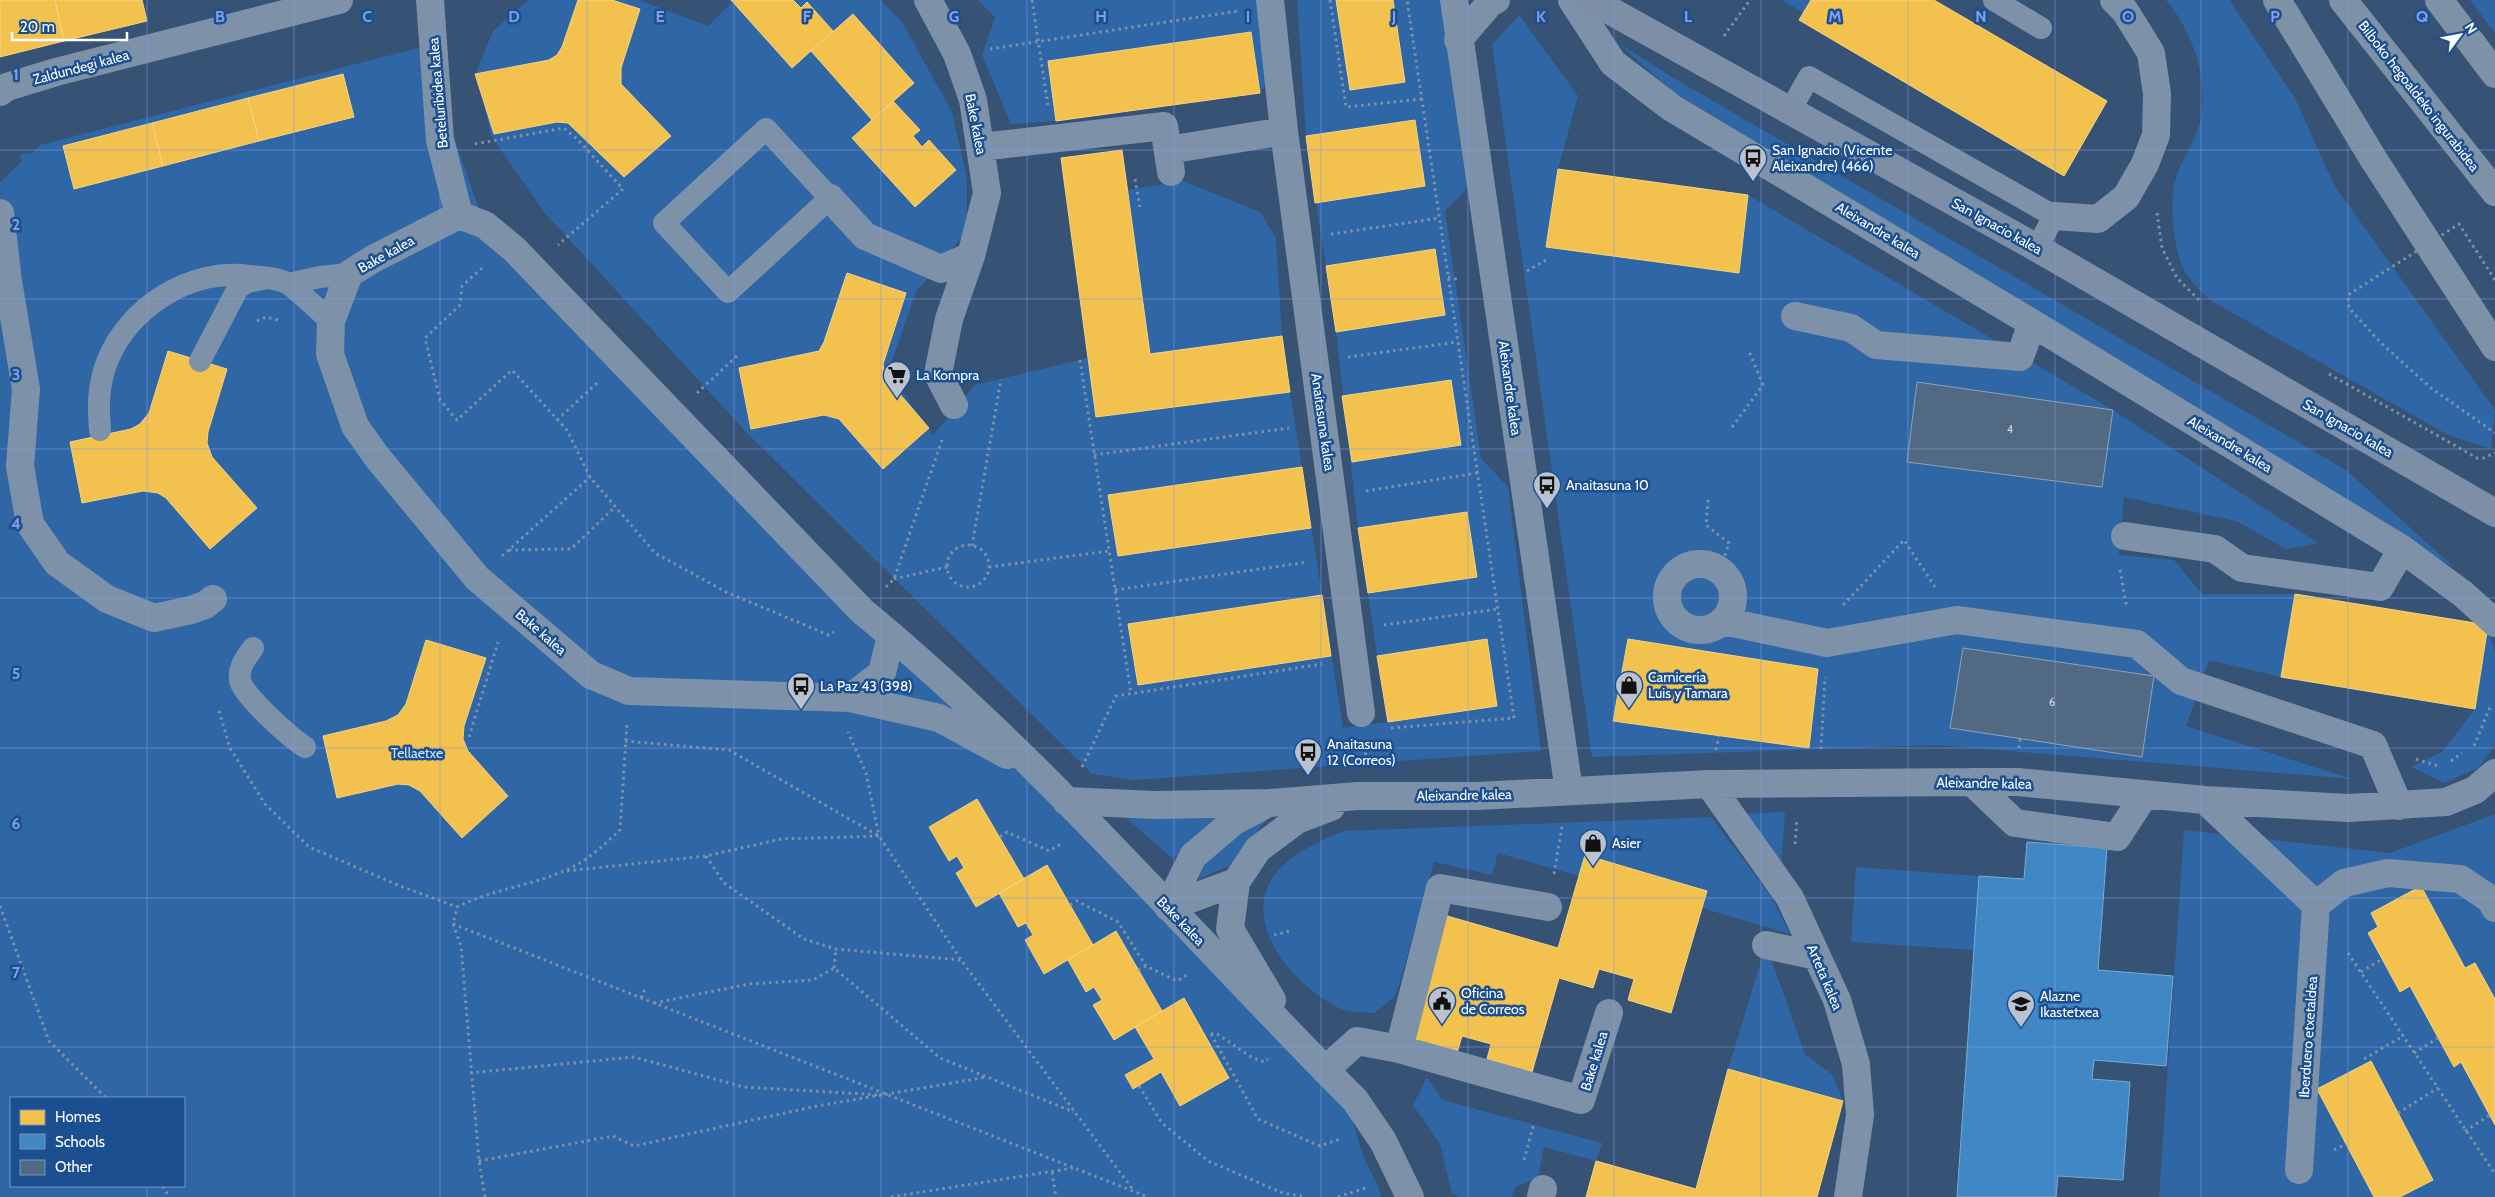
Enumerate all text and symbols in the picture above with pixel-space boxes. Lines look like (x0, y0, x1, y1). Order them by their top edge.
text: B (215, 7, 225, 26)
text: C (362, 7, 372, 26)
text: D (508, 7, 520, 26)
text: E (655, 7, 665, 26)
text: F (803, 7, 812, 26)
text: G (949, 7, 959, 26)
text: H (1095, 7, 1107, 26)
text: I (1246, 7, 1250, 26)
text: J (1391, 7, 1396, 26)
text: K (1536, 7, 1546, 26)
text: L (1684, 7, 1692, 26)
text: M (1828, 7, 1842, 26)
text: N (1975, 7, 1987, 26)
text: O (2122, 7, 2134, 26)
text: P (2270, 7, 2280, 26)
text: Q (2416, 7, 2428, 26)
scale bar (12, 10, 128, 42)
north arrow (2435, 10, 2485, 60)
street label: Bilboko hegoaldeko ingurabidea (2354, 17, 2484, 175)
text: 20 m (20, 18, 55, 36)
text: N (2461, 19, 2481, 37)
street label: Beteluribidea kalea (424, 37, 452, 149)
street label: Zaldundegi kalea (31, 45, 131, 88)
text: 1 (13, 65, 19, 84)
street label: Bake kalea (961, 92, 991, 156)
place label: San Ignacio (Vicente Aleixandre) (466) (1772, 141, 1892, 175)
bus stop icon: San Ignacio (Vicente Aleixandre) (466) (1738, 143, 1768, 182)
street label: San Ignacio kalea (1948, 194, 2046, 258)
street label: Aleixandre kalea (1832, 198, 1924, 262)
text: 2 (12, 215, 20, 234)
street label: Bake kalea (355, 231, 417, 277)
street label: Aleixandre kalea (1494, 340, 1526, 437)
supermarket icon: La Kompra (882, 360, 912, 399)
text: 3 (12, 365, 20, 384)
place label: La Kompra (916, 366, 979, 384)
street label: Anaitasuna kalea (1307, 372, 1339, 472)
street label: San Ignacio kalea (2300, 395, 2396, 461)
street label: Aleixandre kalea (2184, 412, 2276, 476)
house number: 4 (2007, 422, 2014, 436)
bus stop icon: Anaitasuna 10 (1532, 470, 1562, 509)
place label: Anaitasuna 10 (1566, 476, 1649, 494)
text: 4 (11, 514, 21, 533)
street label: Bake kalea (512, 605, 570, 659)
text: 5 (12, 664, 20, 683)
place label: Carnicería Luis y Tamara (1648, 668, 1728, 702)
shop icon: Carnicería Luis y Tamara (1614, 670, 1644, 709)
bus stop icon: La Paz 43 (398) (786, 671, 816, 710)
place label: La Paz 43 (398) (820, 677, 913, 695)
house number: 6 (2049, 695, 2055, 709)
place label: Anaitasuna 12 (Correos) (1327, 735, 1396, 769)
bus stop icon: Anaitasuna 12 (Correos) (1293, 737, 1323, 776)
park label: Tellaetxe (391, 744, 443, 762)
street label: Aleixandre kalea (1936, 773, 2032, 793)
street label: Aleixandre kalea (1416, 785, 1512, 805)
text: 6 (12, 814, 21, 833)
shop icon: Asier (1578, 828, 1608, 867)
place label: Asier (1612, 834, 1642, 852)
street label: Bake kalea (1153, 893, 1209, 950)
street label: Arteta kalea (1803, 941, 1847, 1013)
text: 7 (12, 963, 21, 982)
street label: Iberduero etxetaldea (2295, 975, 2321, 1098)
place label: Oficina de Correos (1461, 984, 1525, 1018)
public building icon: Oficina de Correos (1427, 986, 1457, 1025)
place label: Alazne Ikastetxea (2040, 987, 2099, 1021)
school or university icon: Alazne Ikastetxea (2006, 989, 2036, 1028)
street label: Bake kalea (1576, 1029, 1612, 1093)
legend (10, 1097, 185, 1187)
text: Homes (55, 1108, 101, 1126)
text: Schools (55, 1133, 105, 1151)
text: Other (55, 1158, 92, 1176)

